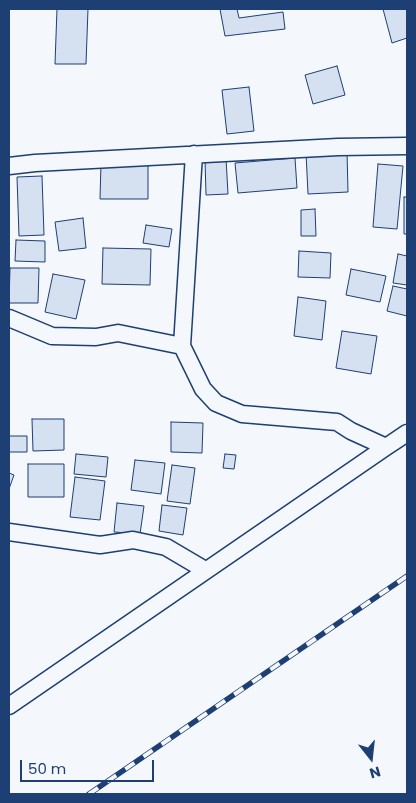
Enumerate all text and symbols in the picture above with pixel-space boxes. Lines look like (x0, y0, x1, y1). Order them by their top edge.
north arrow (346, 733, 396, 783)
scale bar (22, 750, 156, 782)
text: 50 m (28, 758, 66, 779)
text: N (367, 761, 383, 783)

